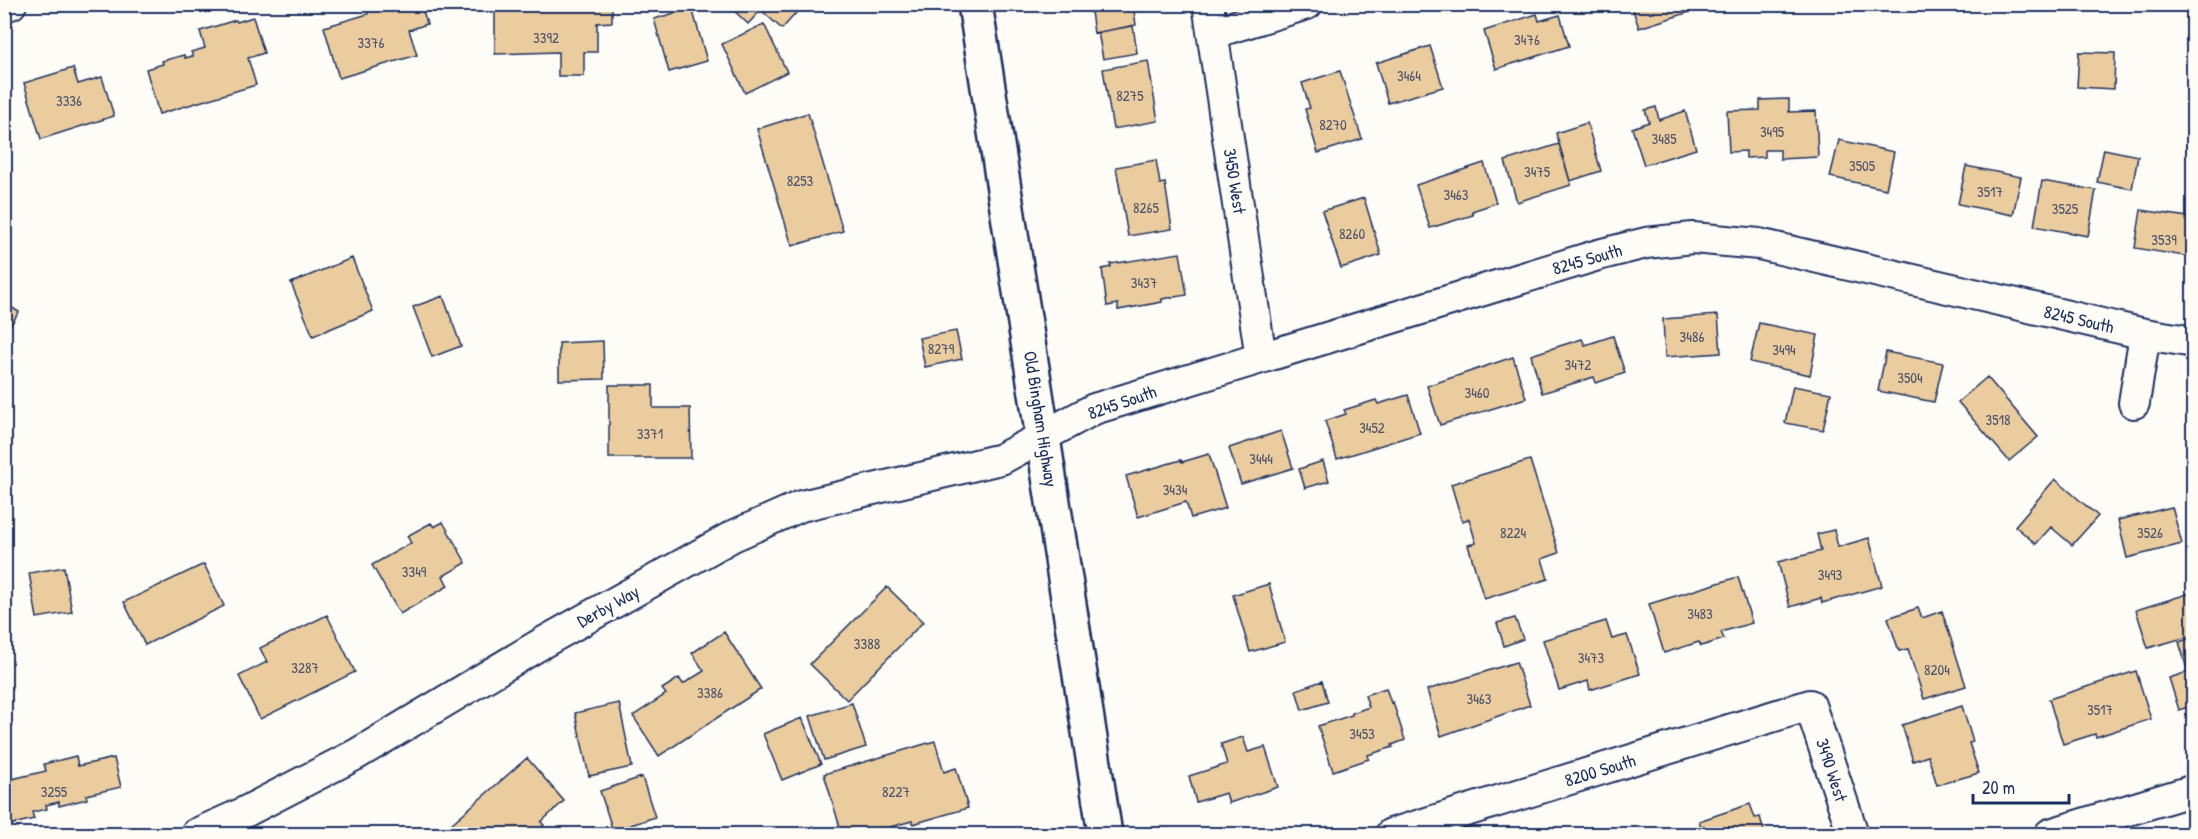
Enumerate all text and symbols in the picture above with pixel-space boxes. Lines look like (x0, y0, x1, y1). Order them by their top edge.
house number: 3392 (533, 27, 559, 48)
house number: 3476 (1514, 29, 1540, 50)
house number: 3376 (358, 32, 384, 53)
house number: 3464 (1397, 65, 1421, 86)
house number: 8275 (1116, 85, 1144, 106)
house number: 3336 (56, 90, 82, 111)
house number: 8270 (1319, 114, 1347, 135)
house number: 3495 (1760, 121, 1785, 142)
house number: 3485 (1651, 128, 1677, 149)
street label: 3450 West (1217, 146, 1253, 216)
house number: 3505 (1849, 155, 1876, 176)
house number: 3475 (1524, 161, 1551, 182)
house number: 8253 (787, 170, 814, 191)
house number: 3517 (1977, 181, 2003, 202)
house number: 3463 (1443, 184, 1469, 205)
house number: 8265 (1133, 197, 1160, 218)
house number: 3525 (2052, 198, 2079, 219)
house number: 8260 (1339, 223, 1365, 244)
house number: 3539 (2151, 229, 2177, 250)
street label: 8245 South (1549, 237, 1625, 281)
house number: 3437 (1131, 272, 1157, 293)
street label: 8245 South (2041, 299, 2117, 339)
house number: 3486 (1680, 326, 1704, 347)
house number: 8279 (928, 338, 955, 359)
house number: 3494 (1772, 339, 1796, 360)
street label: Old Bingham Highway (1018, 349, 1064, 489)
house number: 3472 (1565, 354, 1591, 375)
house number: 3504 (1897, 367, 1923, 388)
street label: 8245 South (1084, 378, 1160, 425)
house number: 3460 (1464, 382, 1490, 403)
house number: 3518 (1985, 409, 2011, 430)
house number: 3452 (1359, 417, 1385, 438)
house number: 3371 (637, 423, 663, 444)
house number: 3444 (1249, 448, 1273, 469)
house number: 3434 (1163, 479, 1188, 500)
house number: 8224 (1500, 522, 1526, 543)
house number: 3526 (2137, 522, 2163, 543)
house number: 3349 (402, 561, 427, 582)
house number: 3493 (1818, 564, 1843, 585)
street label: Derby Way (572, 579, 644, 633)
house number: 3483 (1687, 603, 1713, 624)
house number: 3388 (854, 633, 880, 654)
house number: 3473 (1578, 647, 1605, 668)
house number: 3287 (291, 657, 319, 678)
house number: 8204 (1924, 659, 1950, 680)
house number: 3386 (697, 682, 723, 703)
house number: 3463 (1466, 688, 1492, 709)
house number: 3517 (2087, 699, 2113, 720)
house number: 3453 (1349, 723, 1375, 744)
street label: 3490 West (1810, 735, 1854, 806)
street label: 8200 South (1561, 747, 1639, 793)
scale bar (1973, 767, 2069, 805)
text: 20 m (1982, 775, 2015, 800)
house number: 3255 (41, 781, 68, 802)
house number: 8227 (882, 781, 910, 802)

